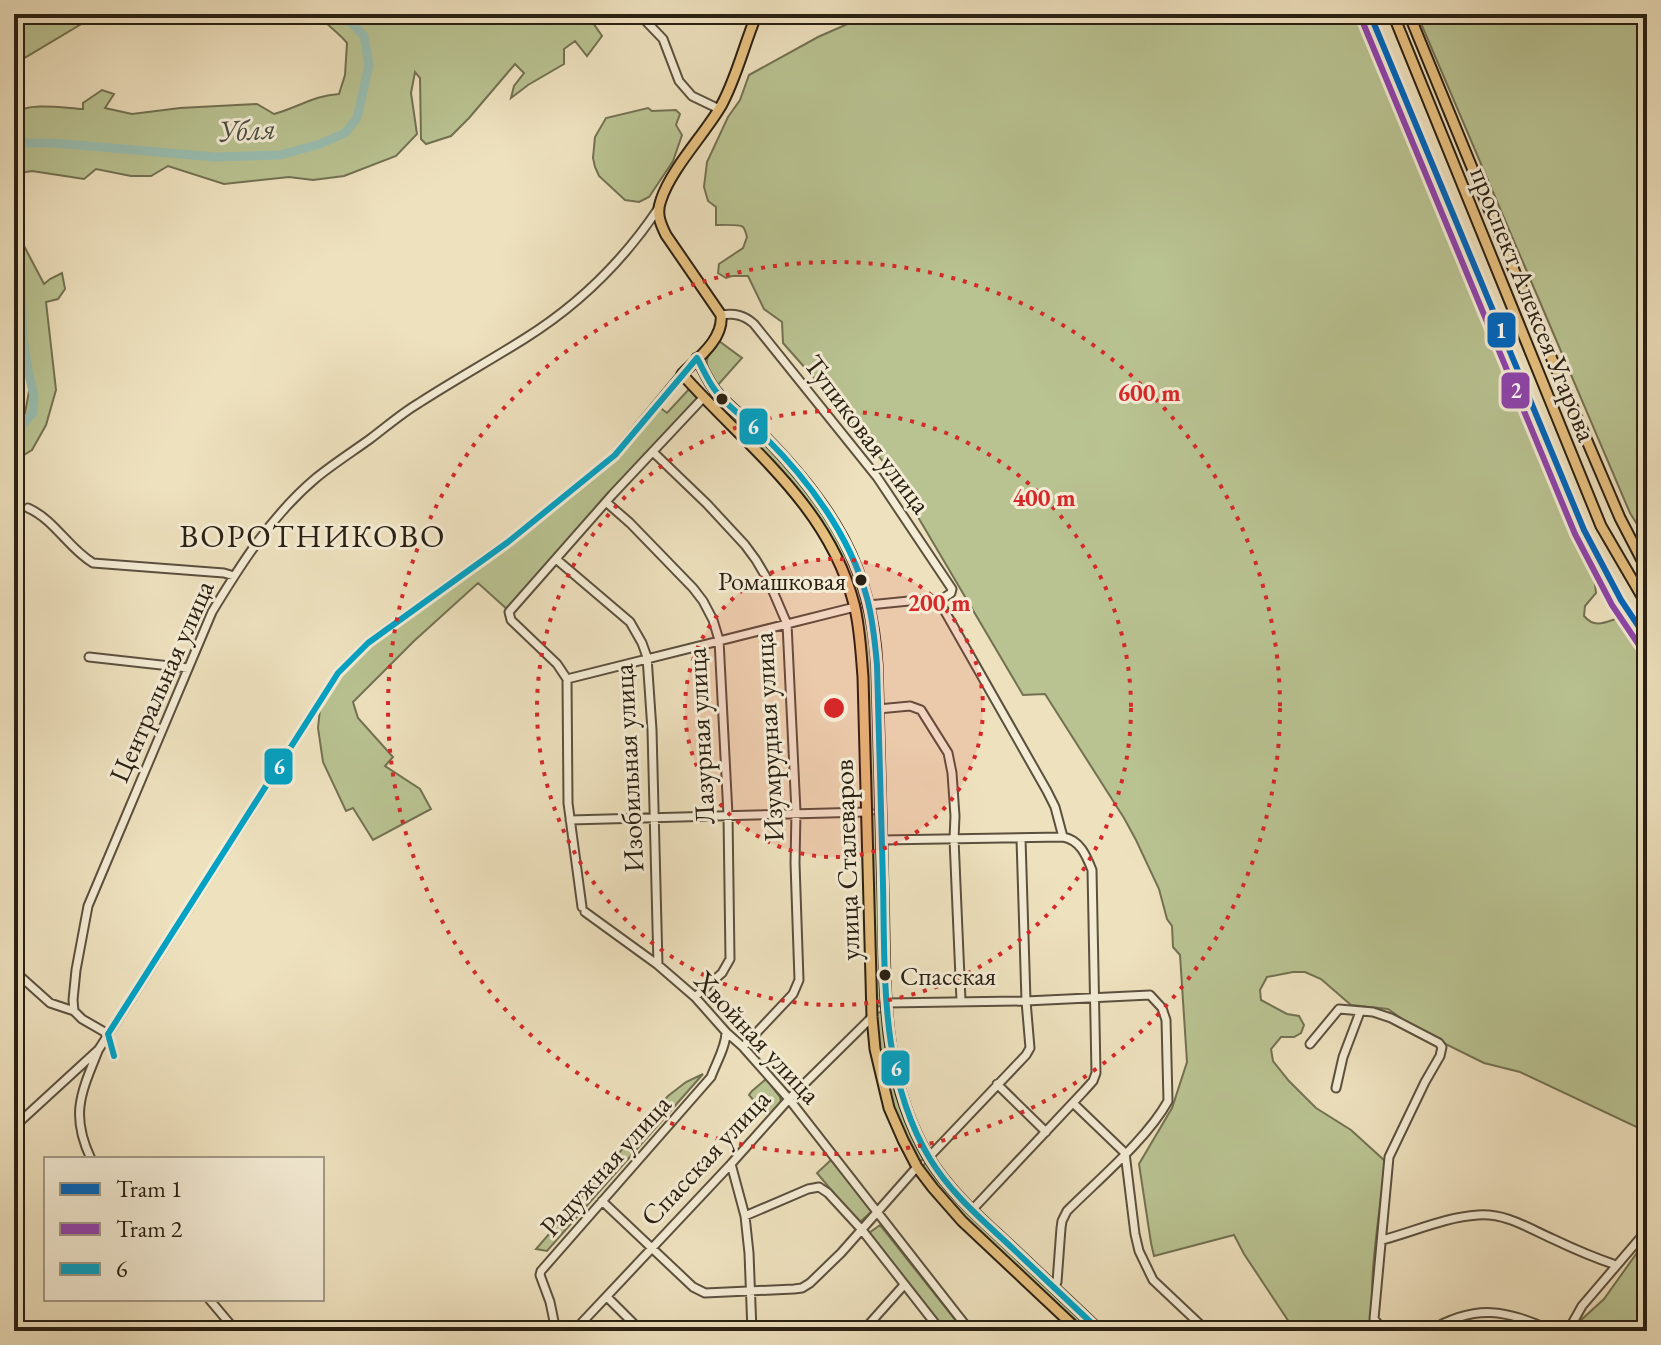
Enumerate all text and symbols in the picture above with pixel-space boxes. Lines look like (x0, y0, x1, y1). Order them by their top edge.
water label: Убля (217, 109, 277, 150)
street label: проспект Алексея Угарова (1462, 161, 1606, 447)
line badge: 1 (1486, 311, 1517, 349)
text: 1 (1495, 316, 1507, 345)
street label: Тупиковая улица (796, 347, 940, 521)
line badge: 2 (1500, 371, 1531, 410)
text: 2 (1510, 376, 1522, 405)
text: 600 m (1117, 377, 1181, 408)
unlabelled marker (714, 391, 730, 407)
line badge: 6 (738, 407, 769, 446)
text: 6 (747, 412, 759, 441)
text: 400 m (1012, 482, 1076, 513)
district label: ВОРОТНИКОВО (179, 515, 447, 557)
place label: Ромашковая (718, 564, 846, 598)
marker: Ромашковая (853, 572, 869, 588)
street label: Центральная улица (100, 574, 222, 788)
text: 200 m (907, 587, 971, 618)
street label: Изумрудная улица (744, 630, 791, 843)
street label: Лазурная улица (677, 646, 723, 825)
street label: Изобильная улица (605, 662, 651, 873)
centre of rings (820, 694, 848, 722)
line badge: 6 (263, 747, 294, 786)
text: 6 (273, 752, 285, 781)
street label: улица Сталеваров (824, 759, 868, 961)
place label: Спасская (900, 959, 996, 993)
street label: Хвойная улица (686, 962, 830, 1112)
marker: Спасская (877, 967, 893, 983)
line badge: 6 (880, 1049, 911, 1087)
text: 6 (890, 1054, 902, 1083)
street label: Спасская улица (632, 1080, 778, 1233)
street label: Радужная улица (532, 1086, 679, 1244)
legend (44, 1157, 324, 1301)
text: Tram 1 (116, 1173, 182, 1204)
text: Tram 2 (116, 1213, 183, 1244)
text: 6 (116, 1253, 128, 1284)

